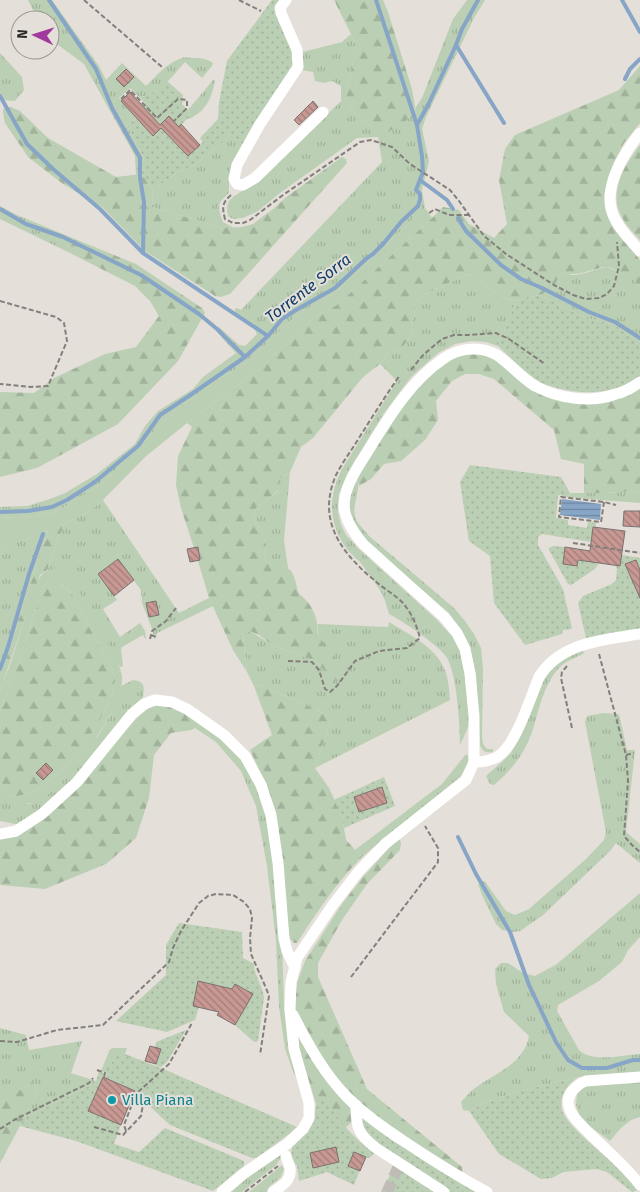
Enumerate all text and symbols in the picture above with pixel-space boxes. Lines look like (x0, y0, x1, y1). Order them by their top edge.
north arrow (10, 10, 60, 60)
text: N (14, 29, 31, 39)
water label: Torrente Sorra (261, 250, 355, 326)
place label: Villa Piana (122, 1091, 193, 1109)
marker: Villa Piana (106, 1094, 118, 1106)

